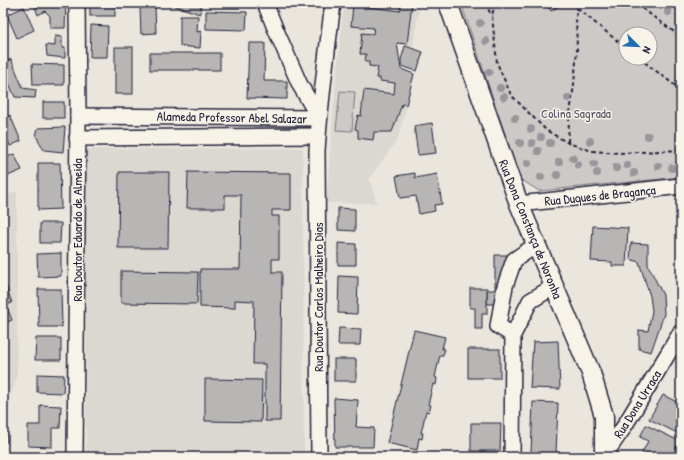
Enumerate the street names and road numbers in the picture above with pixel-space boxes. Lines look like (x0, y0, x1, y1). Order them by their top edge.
street label: Alameda Professor Abel Salazar (157, 107, 307, 127)
street label: Rua Dona Constança de Noronha (495, 157, 567, 301)
street label: Rua Doutor Eduardo de Almeida (68, 158, 86, 302)
street label: Rua Duques de Bragança (543, 180, 657, 210)
street label: Rua Doutor Carlos Malheiro Dias (309, 222, 327, 372)
street label: Rua Dona Urraca (609, 367, 665, 441)

